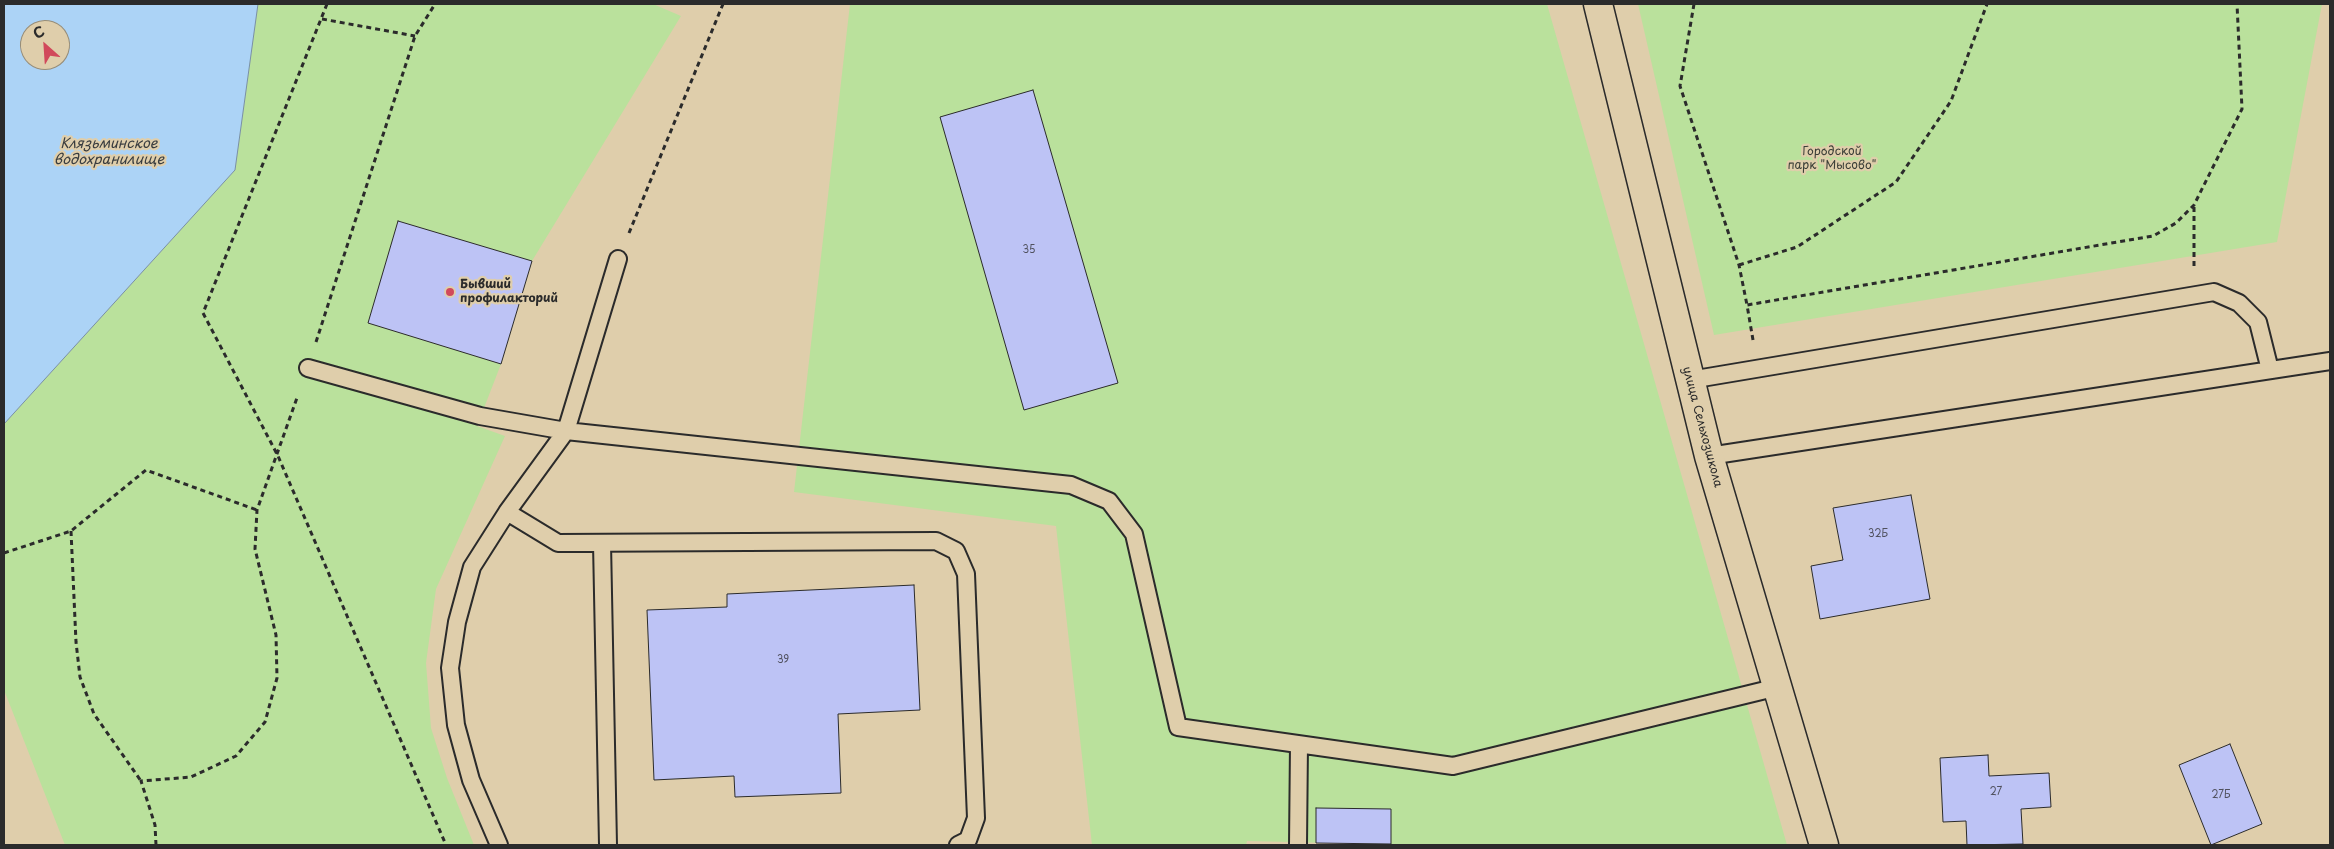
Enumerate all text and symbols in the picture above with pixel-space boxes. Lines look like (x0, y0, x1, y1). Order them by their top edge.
north arrow (20, 20, 70, 70)
text: С (29, 20, 48, 44)
water label: Клязьминское водохранилище (54, 136, 164, 168)
park label: Городской парк "Мысово" (1787, 145, 1877, 173)
house number: 35 (1023, 244, 1035, 256)
place label: Бывший профилакторий (460, 278, 558, 306)
marker: Бывший профилакторий (444, 286, 456, 298)
street label: улица Сельхозшкола (1679, 365, 1725, 489)
house number: 32Б (1868, 528, 1888, 540)
house number: 39 (777, 654, 789, 666)
house number: 27 (1990, 786, 2002, 798)
house number: 27Б (2212, 789, 2230, 801)

